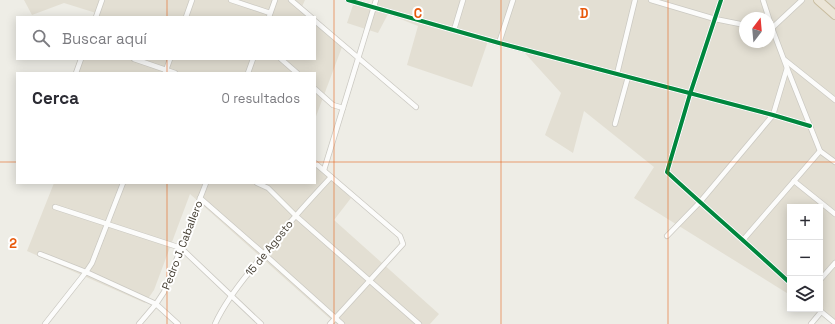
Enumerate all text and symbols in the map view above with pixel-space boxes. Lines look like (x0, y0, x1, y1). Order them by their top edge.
text: C (414, 5, 422, 22)
text: D (580, 5, 589, 22)
north arrow (739, 12, 775, 48)
search box (16, 16, 316, 60)
icon: search (30, 27, 52, 49)
text: Buscar aquí (62, 29, 147, 48)
text: Cerca (32, 87, 79, 109)
text: 0 resultados (221, 90, 300, 107)
street label: Pedro J. Caballero (159, 198, 205, 291)
map controls (787, 204, 823, 312)
button: + (787, 204, 823, 240)
street label: 15 de Agosto (242, 217, 296, 279)
text: 2 (9, 235, 17, 252)
button: − (787, 240, 823, 276)
button: layers (787, 276, 823, 312)

